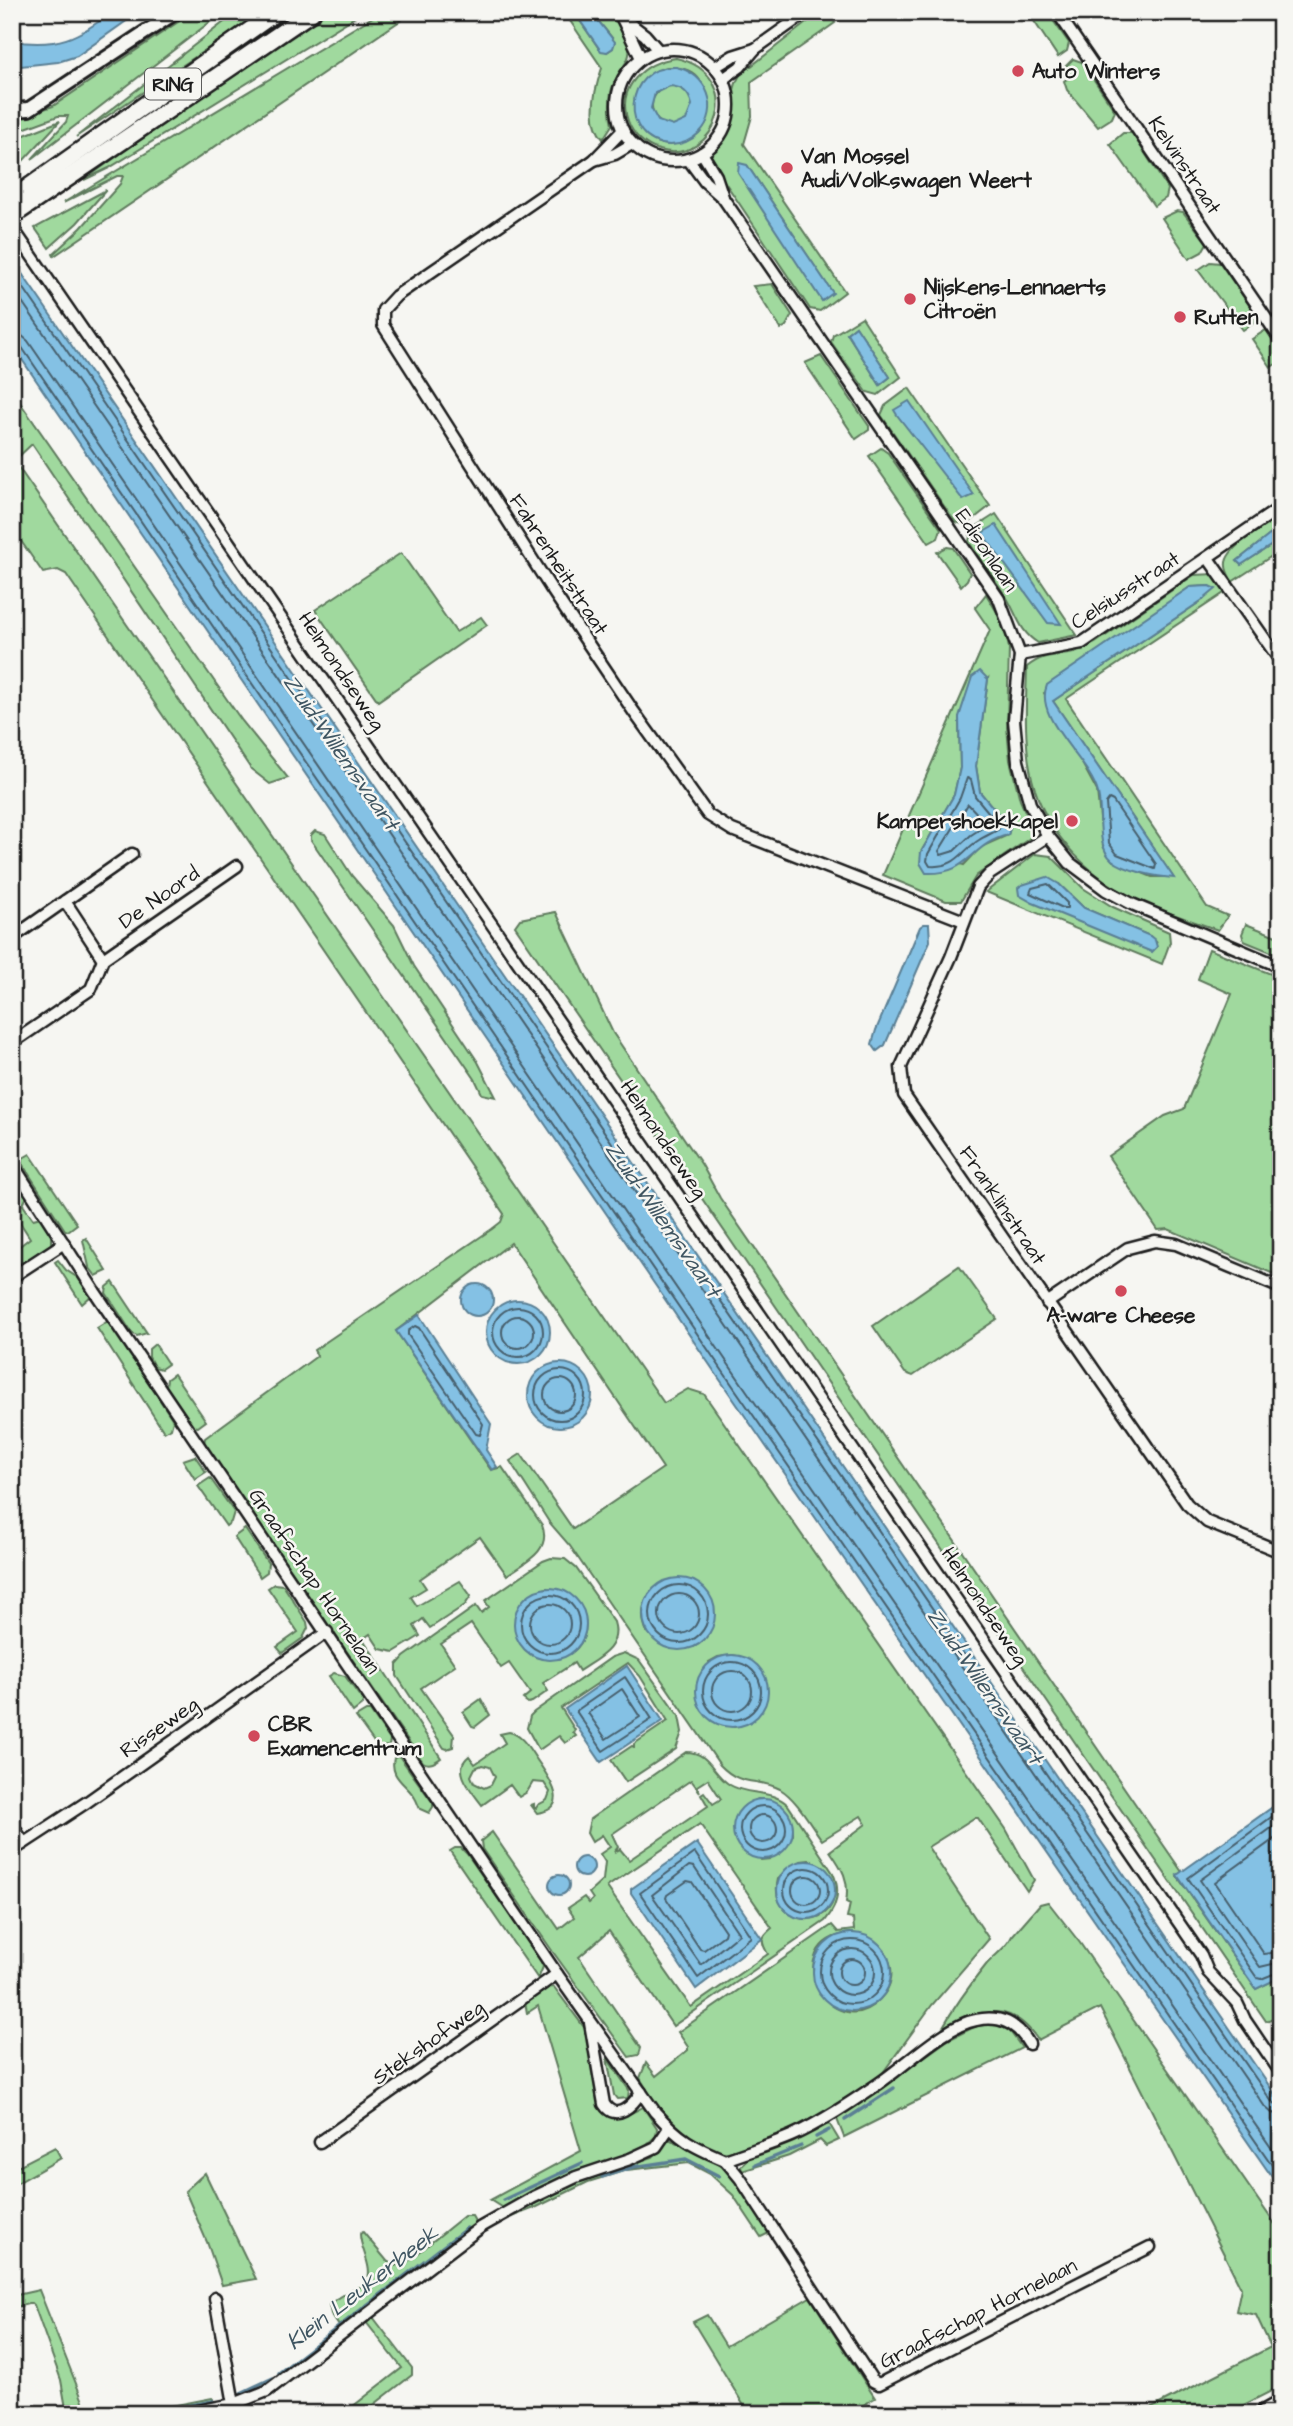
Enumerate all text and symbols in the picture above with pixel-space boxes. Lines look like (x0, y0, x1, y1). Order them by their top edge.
place label: Auto Winters (1032, 57, 1161, 86)
marker: Auto Winters (1010, 63, 1026, 79)
road number: RING (145, 68, 201, 100)
street label: Kelvinstraat (1141, 111, 1228, 220)
place label: Van Mossel Audi/Volkswagen Weert (800, 142, 1032, 197)
marker: Van Mossel Audi/Volkswagen Weert (779, 160, 795, 176)
place label: Nijskens-Lennaerts Citroën (924, 273, 1106, 326)
marker: Nijskens-Lennaerts Citroën (902, 291, 918, 307)
place label: Rutten (1194, 303, 1259, 332)
marker: Rutten (1172, 309, 1188, 325)
street label: Fahrenheitstraat (502, 488, 615, 641)
street label: Edisonlaan (948, 503, 1025, 598)
street label: Celsiusstraat (1065, 544, 1186, 637)
street label: Helmondseweg (289, 606, 392, 738)
water label: Zuid-Willemsvaart (275, 668, 409, 839)
place label: Kampershoekkapel (877, 807, 1059, 837)
marker: Kampershoekkapel (1064, 813, 1080, 829)
street label: De Noord (113, 859, 206, 936)
street label: Helmondseweg (611, 1074, 714, 1206)
water label: Zuid-Willemsvaart (597, 1135, 731, 1306)
street label: Franklinstraat (952, 1140, 1053, 1271)
marker: A-ware Cheese (1113, 1283, 1129, 1299)
place label: A-ware Cheese (1047, 1301, 1196, 1330)
street label: Graafschap Hornelaan (241, 1483, 388, 1680)
street label: Helmondseweg (932, 1541, 1035, 1673)
water label: Zuid-Willemsvaart (919, 1602, 1053, 1773)
street label: Risseweg (114, 1690, 206, 1767)
place label: CBR Examencentrum (268, 1710, 422, 1763)
marker: CBR Examencentrum (246, 1728, 262, 1744)
street label: Stekshofweg (366, 1993, 491, 2093)
water label: Klein Leukerbeek (280, 2218, 446, 2357)
street label: Graafschap Hornelaan (874, 2251, 1082, 2377)

